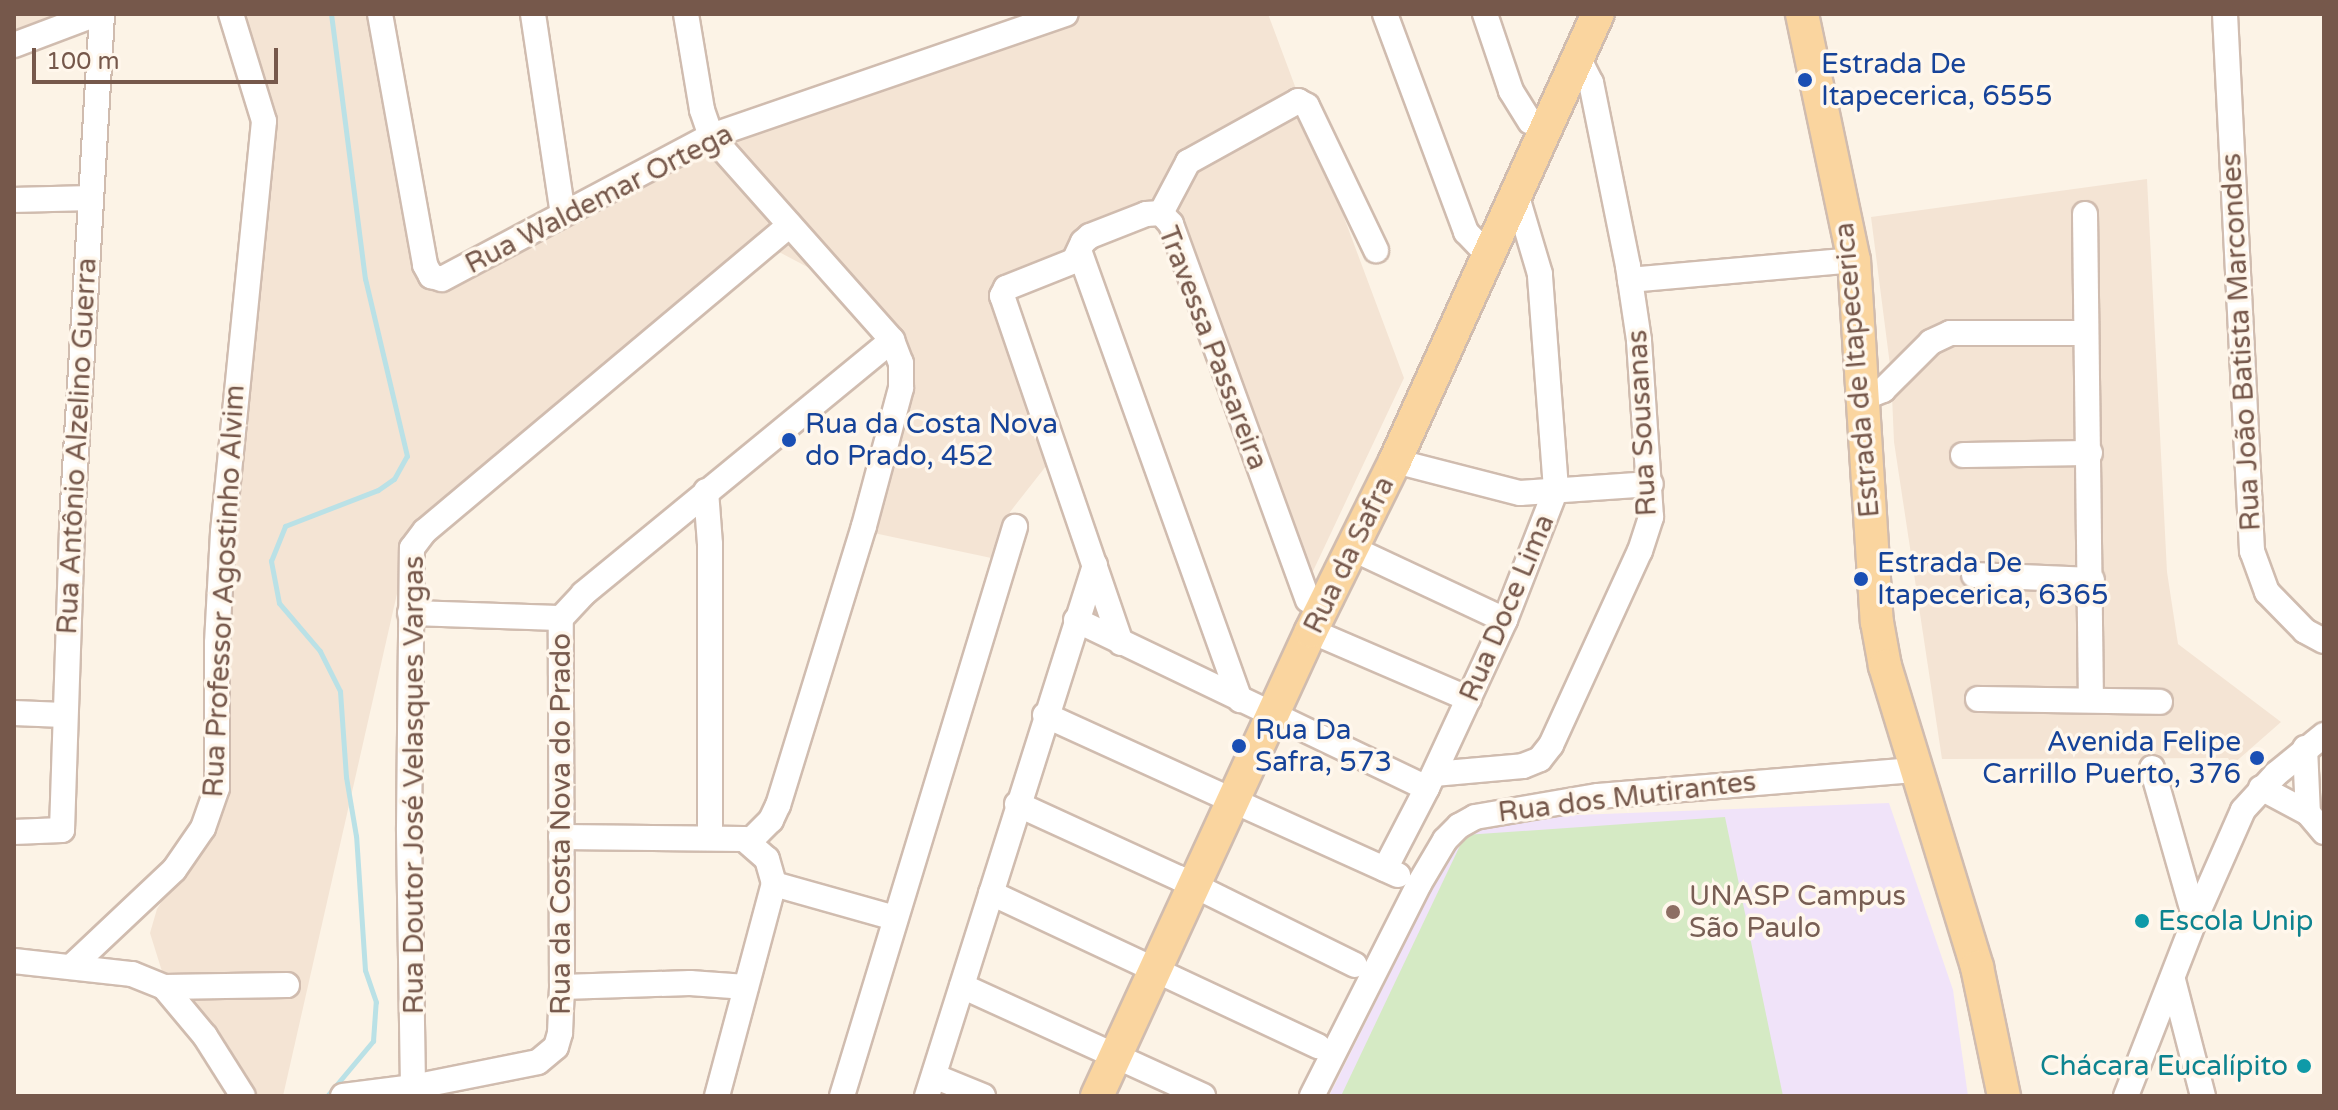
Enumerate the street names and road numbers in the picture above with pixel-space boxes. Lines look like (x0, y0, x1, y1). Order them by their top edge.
street label: Rua Waldemar Ortega (460, 117, 738, 281)
street label: Rua João Batista Marcondes (2214, 152, 2268, 532)
street label: Estrada de Itapecerica (1827, 221, 1887, 519)
street label: Travessa Passareira (1151, 222, 1275, 474)
street label: Rua Antônio Alzelino Guerra (50, 257, 104, 635)
street label: Rua Sousanas (1620, 329, 1664, 517)
street label: Rua Professor Agostinho Alvim (196, 384, 252, 798)
street label: Rua da Safra (1297, 471, 1401, 639)
street label: Rua Doce Lima (1452, 509, 1562, 707)
street label: Rua Doutor José Velasques Vargas (397, 556, 431, 1014)
street label: Rua da Costa Nova do Prado (544, 633, 578, 1015)
street label: Rua dos Mutirantes (1496, 764, 1758, 830)

